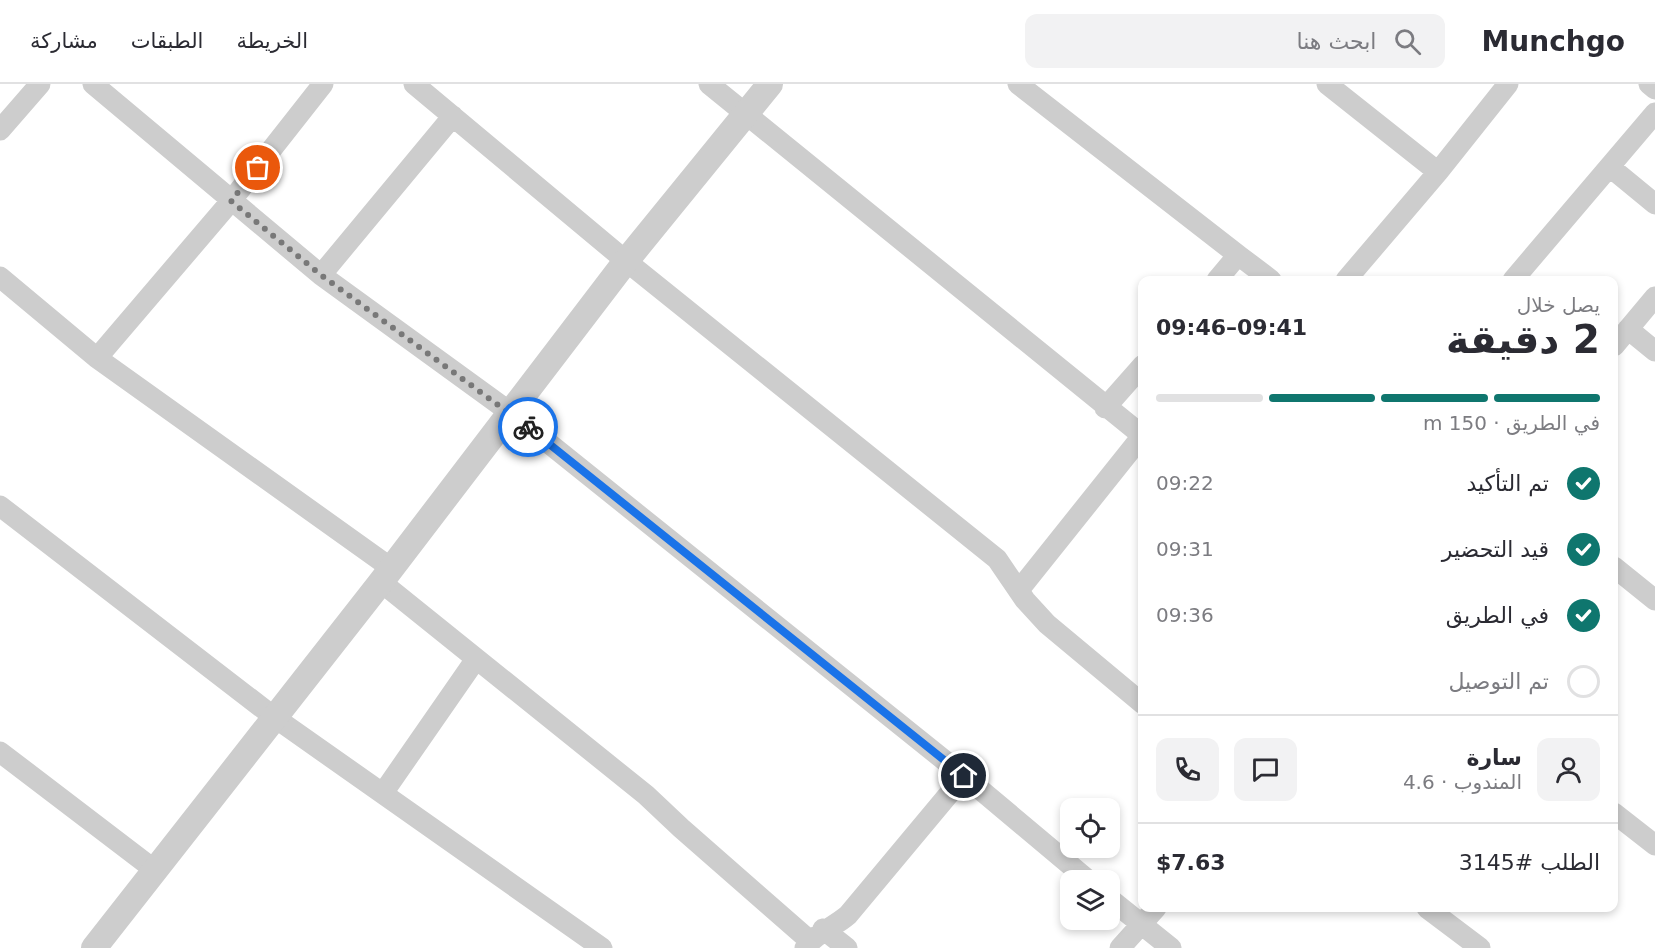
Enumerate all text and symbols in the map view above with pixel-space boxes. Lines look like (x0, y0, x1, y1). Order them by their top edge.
search box (1025, 14, 1445, 68)
icon: search (1391, 25, 1424, 58)
text: Munchgo (1481, 25, 1625, 58)
text: مشاركة (30, 29, 98, 53)
text: الطبقات (131, 29, 203, 53)
text: الخريطة (236, 29, 308, 53)
text: ابحث هنا (1296, 29, 1376, 54)
pin (232, 142, 283, 193)
icon: bag (241, 151, 274, 184)
text: يصل خلال (1517, 293, 1600, 317)
text: 09:41–09:46 (1156, 315, 1307, 340)
text: 2 دقيقة (1446, 317, 1600, 362)
courier (498, 397, 558, 457)
icon: bike (512, 411, 545, 444)
text: في الطريق · 150 m (1423, 411, 1600, 435)
icon: check (1567, 467, 1600, 500)
text: 09:22 (1156, 471, 1214, 495)
text: تم التأكيد (1466, 471, 1549, 496)
icon: check (1567, 533, 1600, 566)
text: 09:31 (1156, 537, 1214, 561)
text: قيد التحضير (1442, 537, 1549, 562)
icon: check (1567, 599, 1600, 632)
text: 09:36 (1156, 603, 1214, 627)
text: في الطريق (1446, 603, 1549, 628)
text: تم التوصيل (1448, 669, 1549, 694)
button: phone (1156, 738, 1219, 801)
button: chat (1234, 738, 1297, 801)
button: person (1537, 738, 1600, 801)
text: سارة (1466, 745, 1522, 770)
pin (938, 750, 989, 801)
icon: home (947, 759, 980, 792)
text: المندوب · 4.6 (1403, 770, 1522, 794)
map controls (1060, 798, 1120, 930)
button: locate (1060, 798, 1120, 858)
text: $7.63 (1156, 850, 1226, 875)
text: الطلب #3145 (1459, 850, 1600, 875)
button: layers (1060, 870, 1120, 930)

